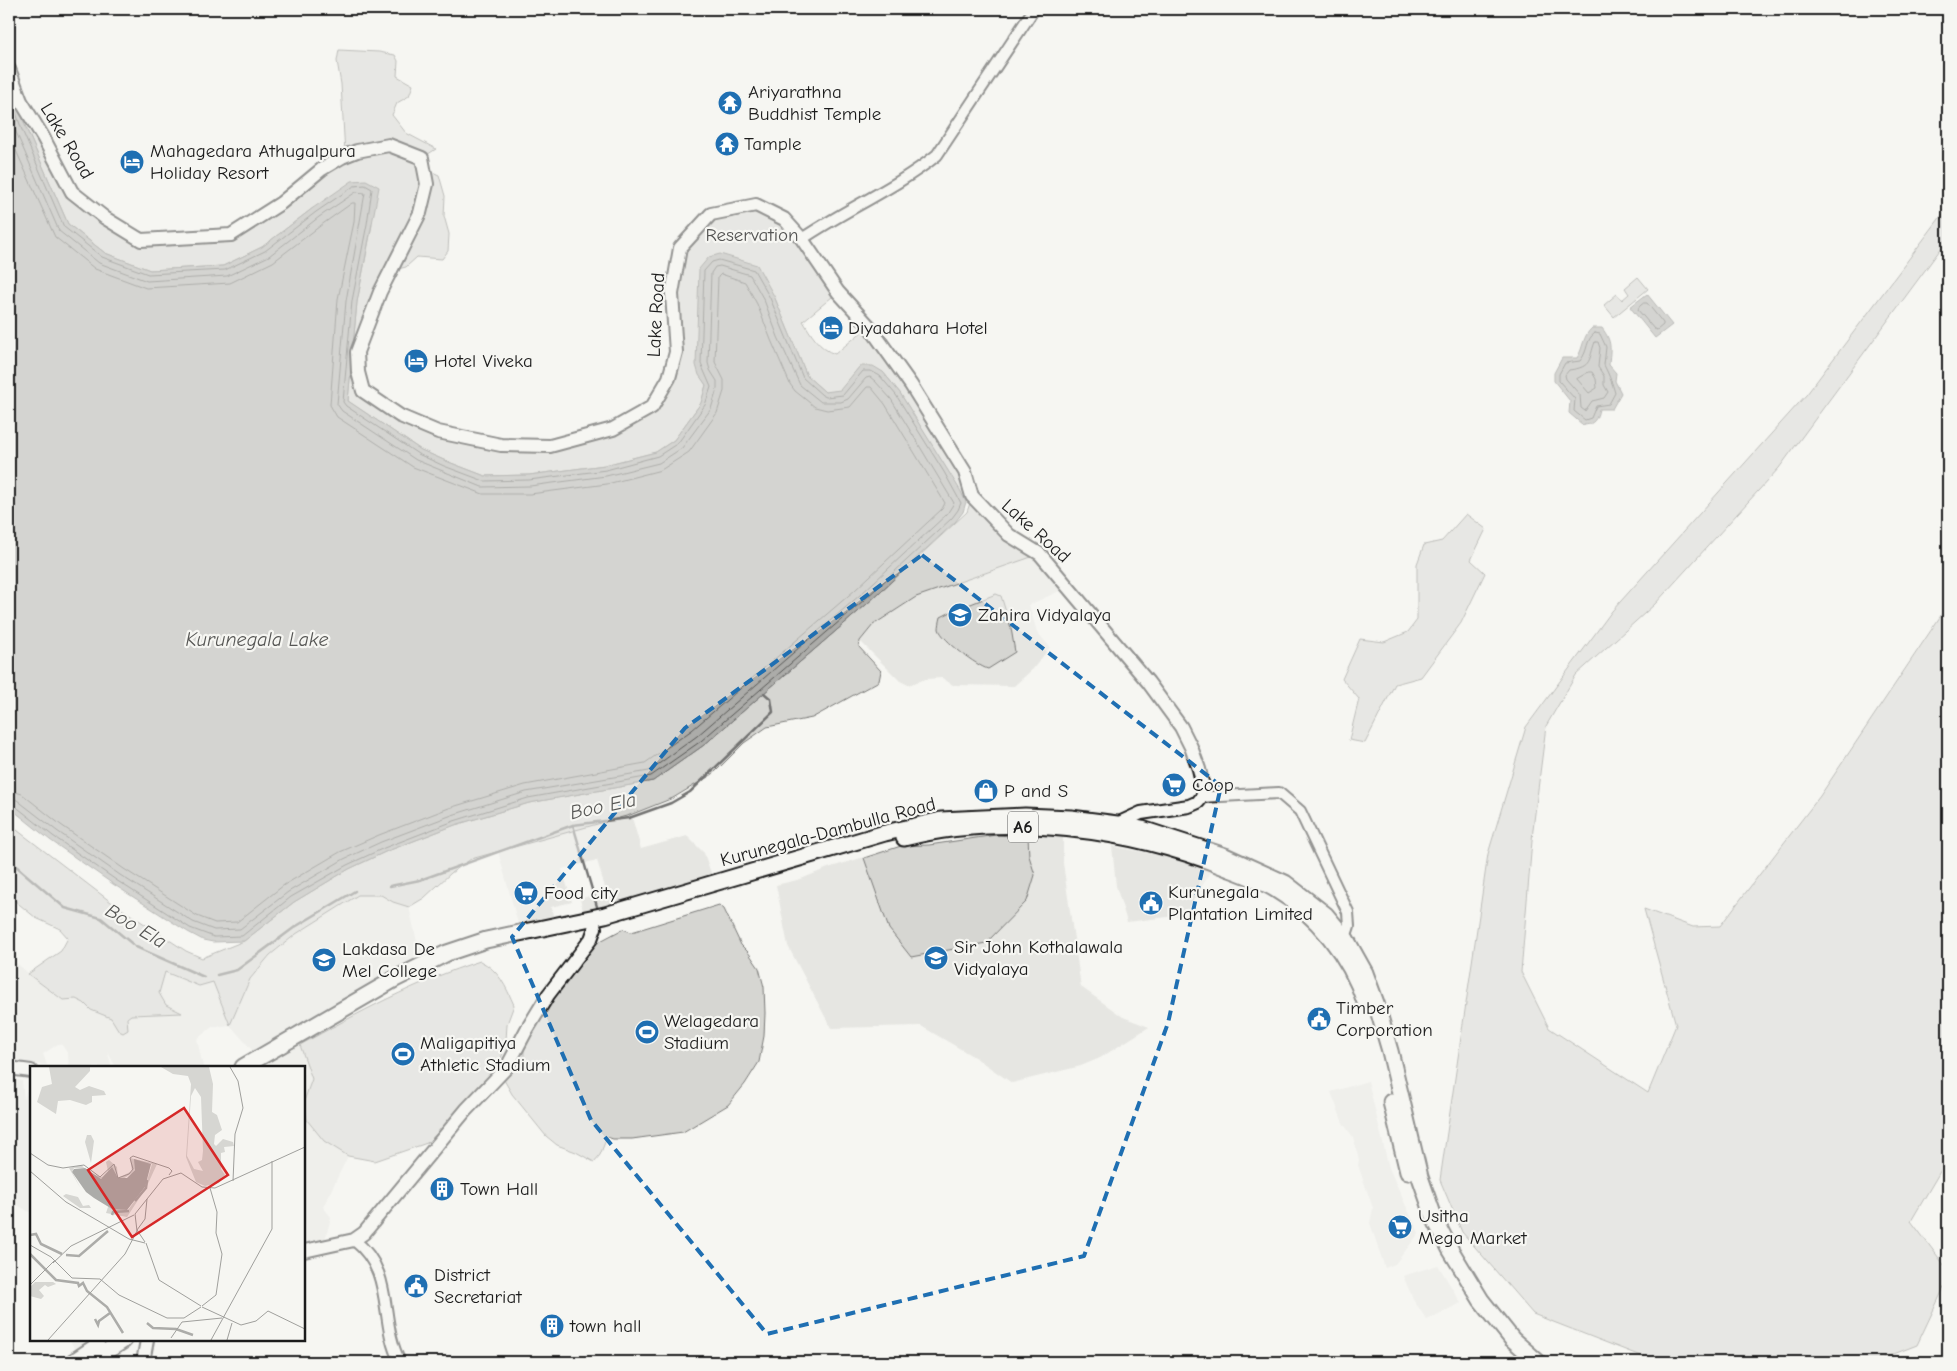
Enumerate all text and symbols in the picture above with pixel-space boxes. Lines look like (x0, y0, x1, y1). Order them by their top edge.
place label: Ariyarathna Buddhist Temple (748, 81, 881, 125)
temple icon: Ariyarathna Buddhist Temple (717, 90, 743, 116)
street label: Lake Road (36, 99, 98, 183)
temple icon: Tample (714, 131, 740, 157)
place label: Tample (744, 133, 801, 155)
place label: Mahagedara Athugalpura Holiday Resort (150, 140, 356, 184)
hotel icon: Mahagedara Athugalpura Holiday Resort (119, 149, 145, 175)
park label: Reservation (705, 224, 799, 246)
street label: Lake Road (643, 272, 669, 358)
hotel icon: Diyadahara Hotel (818, 315, 844, 341)
place label: Diyadahara Hotel (848, 317, 988, 339)
hotel icon: Hotel Viveka (403, 348, 429, 374)
place label: Hotel Viveka (434, 350, 533, 372)
street label: Lake Road (997, 494, 1075, 568)
school or university icon: Zahira Vidyalaya (947, 602, 973, 628)
place label: Zahira Vidyalaya (978, 604, 1111, 626)
water label: Kurunegala Lake (185, 628, 329, 651)
supermarket icon: Coop (1161, 772, 1187, 798)
place label: Coop (1192, 774, 1234, 796)
shop icon: P and S (973, 778, 999, 804)
place label: P and S (1004, 780, 1068, 802)
water label: Boo Ela (568, 788, 638, 824)
street label: Kurunegala-Dambulla Road (718, 793, 938, 871)
road number: A6 (1008, 812, 1038, 842)
supermarket icon: Food city (513, 880, 539, 906)
place label: Kurunegala Plantation Limited (1168, 881, 1313, 925)
place label: Food city (544, 882, 618, 904)
public building icon: Kurunegala Plantation Limited (1138, 890, 1164, 916)
water label: Boo Ela (101, 899, 171, 953)
place label: Sir John Kothalawala Vidyalaya (954, 936, 1123, 980)
place label: Lakdasa De Mel College (342, 938, 437, 982)
school or university icon: Sir John Kothalawala Vidyalaya (923, 945, 949, 971)
school or university icon: Lakdasa De Mel College (311, 947, 337, 973)
place label: Timber Corporation (1336, 997, 1433, 1041)
public building icon: Timber Corporation (1306, 1006, 1332, 1032)
place label: Welagedara Stadium (664, 1010, 759, 1054)
sports icon: Welagedara Stadium (634, 1019, 660, 1045)
place label: Maligapitiya Athletic Stadium (420, 1032, 551, 1076)
sports icon: Maligapitiya Athletic Stadium (390, 1041, 416, 1067)
inset map (30, 1066, 305, 1341)
building icon: Town Hall (429, 1176, 455, 1202)
place label: Town Hall (460, 1178, 538, 1200)
place label: Usitha Mega Market (1418, 1205, 1527, 1249)
supermarket icon: Usitha Mega Market (1387, 1214, 1413, 1240)
place label: District Secretariat (434, 1264, 522, 1308)
public building icon: District Secretariat (403, 1273, 429, 1299)
building icon: town hall (539, 1313, 565, 1339)
place label: town hall (569, 1315, 641, 1337)

